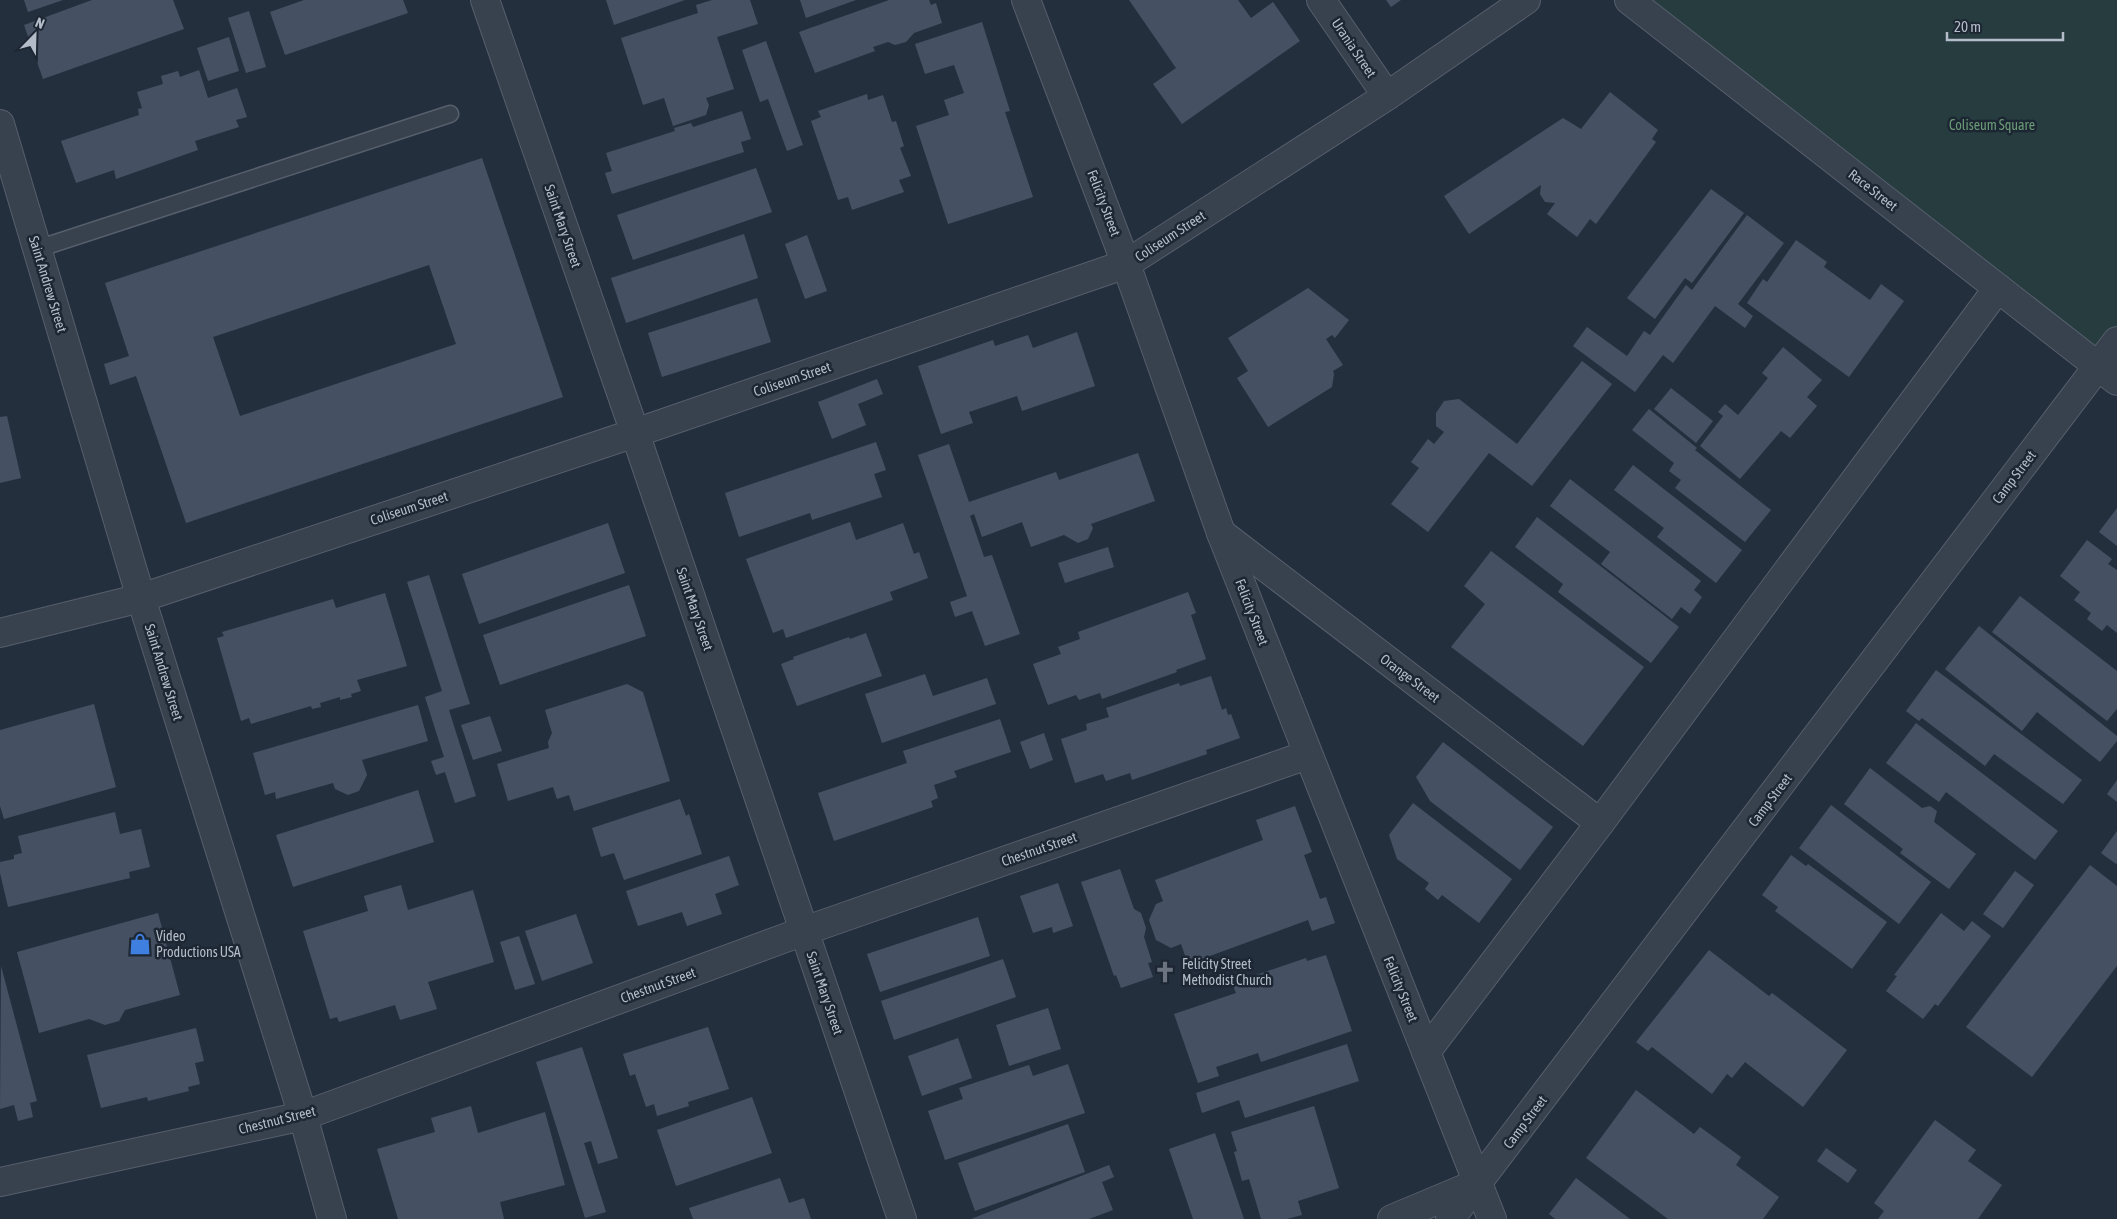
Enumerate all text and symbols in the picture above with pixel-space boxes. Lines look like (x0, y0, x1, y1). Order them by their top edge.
north arrow (10, 10, 60, 60)
scale bar (1947, 10, 2063, 42)
text: N (33, 14, 47, 32)
street label: Urania Street (1328, 15, 1380, 81)
text: 20 m (1954, 18, 1981, 35)
park label: Coliseum Square (1949, 117, 2035, 133)
street label: Race Street (1845, 166, 1901, 214)
street label: Felicity Street (1084, 168, 1124, 238)
street label: Saint Mary Street (541, 182, 585, 270)
street label: Coliseum Street (1132, 207, 1208, 265)
street label: Saint Andrew Street (26, 234, 70, 334)
street label: Coliseum Street (751, 358, 833, 400)
street label: Camp Street (1989, 447, 2039, 507)
street label: Coliseum Street (368, 488, 450, 528)
street label: Saint Mary Street (673, 565, 717, 653)
street label: Felicity Street (1232, 577, 1272, 647)
street label: Saint Andrew Street (142, 622, 186, 722)
street label: Orange Street (1377, 651, 1443, 705)
street label: Camp Street (1745, 770, 1795, 830)
street label: Chestnut Street (999, 829, 1079, 869)
place label: Video Productions USA (156, 928, 241, 960)
shop icon: Video Productions USA (127, 931, 153, 957)
street label: Saint Mary Street (803, 949, 847, 1037)
street label: Felicity Street (1381, 954, 1421, 1024)
place label: Felicity Street Methodist Church (1182, 956, 1272, 988)
church icon: Felicity Street Methodist Church (1152, 959, 1178, 985)
street label: Chestnut Street (618, 964, 698, 1006)
street label: Camp Street (1500, 1092, 1550, 1152)
street label: Chestnut Street (237, 1103, 317, 1137)

